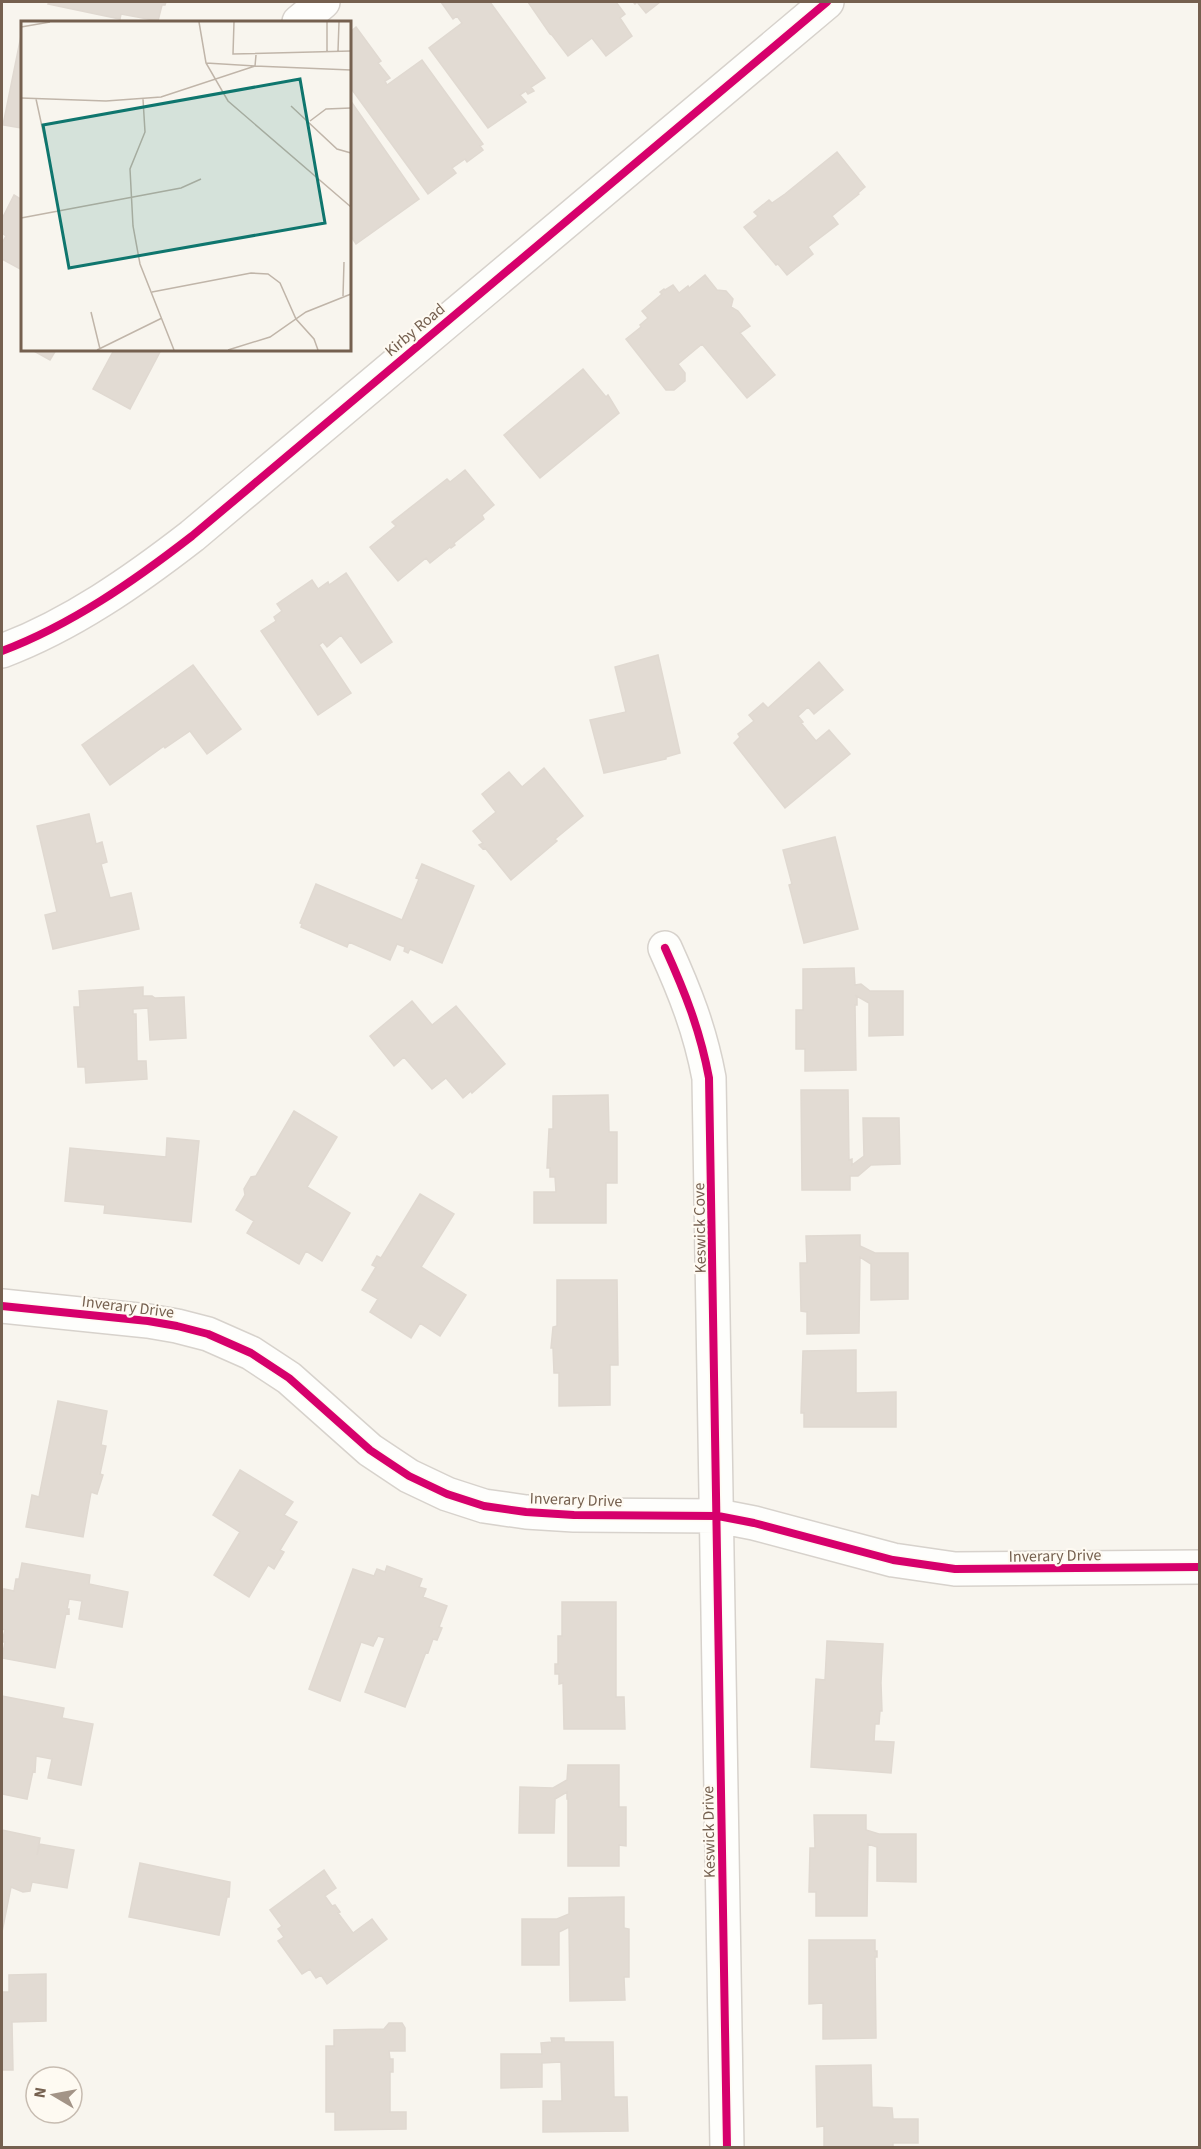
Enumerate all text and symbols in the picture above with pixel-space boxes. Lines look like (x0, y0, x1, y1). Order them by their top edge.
inset map (21, 21, 351, 351)
street label: Kirby Road (380, 298, 450, 362)
street label: Keswick Cove (688, 1182, 712, 1274)
street label: Inverary Drive (81, 1290, 175, 1324)
street label: Inverary Drive (529, 1487, 623, 1513)
street label: Inverary Drive (1008, 1544, 1102, 1568)
street label: Keswick Drive (697, 1786, 721, 1878)
north arrow (24, 2065, 84, 2125)
text: N (28, 2085, 52, 2100)

